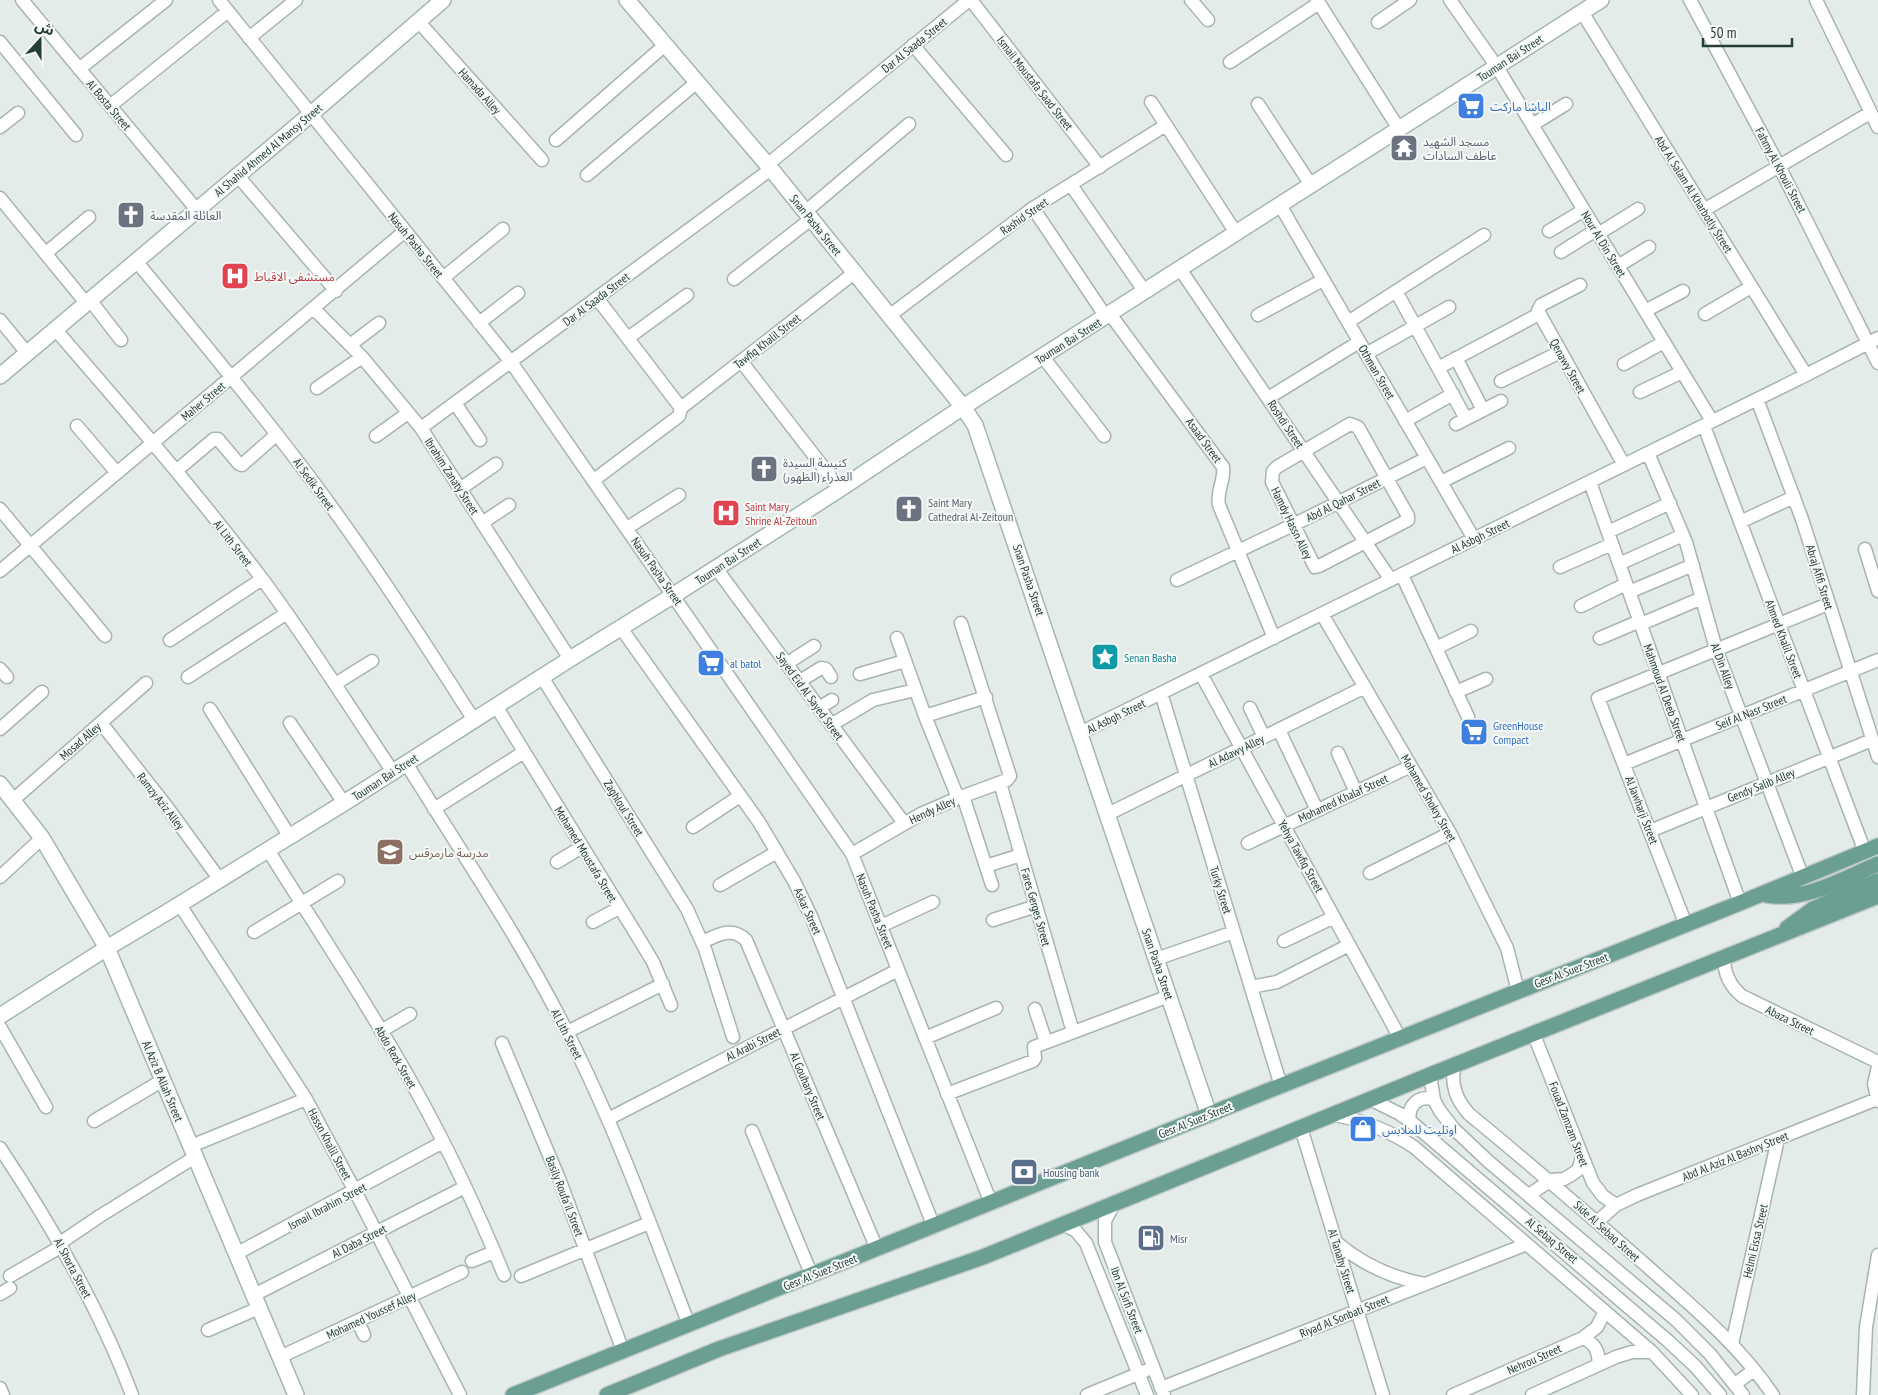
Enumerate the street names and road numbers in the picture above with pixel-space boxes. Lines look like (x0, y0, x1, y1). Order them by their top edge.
street label: Dar Al Saada Street (878, 14, 950, 76)
street label: Touman Bai Street (1474, 31, 1546, 85)
street label: Ismail Moustafa Saad Street (994, 33, 1077, 134)
street label: Hamada Alley (455, 65, 505, 117)
street label: Al Bosta Street (84, 77, 135, 134)
street label: Al Shahid Ahmed Al Mansy Street (211, 100, 326, 200)
street label: Fahmy Al Khouli Street (1752, 125, 1810, 216)
street label: Abd Al Salam Al Kharbotly Street (1652, 133, 1737, 256)
street label: Snan Pasha Street (787, 191, 846, 259)
street label: Rashid Street (997, 194, 1051, 238)
street label: Nour Al Din Street (1578, 208, 1630, 281)
street label: Nasuh Pasha Street (385, 209, 447, 281)
street label: Dar Al Saada Street (560, 269, 633, 329)
street label: Tawfiq Khalil Street (731, 310, 804, 372)
street label: Touman Bai Street (1032, 314, 1105, 367)
street label: Qenawy Street (1547, 336, 1590, 397)
street label: Othman Street (1355, 342, 1399, 403)
street label: Maher Street (178, 378, 229, 424)
street label: Roshdi Street (1264, 397, 1308, 452)
street label: Asaad Street (1183, 415, 1226, 466)
street label: Ibrahim Zanaty Street (422, 435, 483, 518)
street label: Al Sedik Street (290, 455, 338, 514)
street label: Abd Al Qahar Street (1303, 475, 1383, 525)
street label: Hamdy Hassn Alley (1268, 485, 1316, 562)
street label: Al Asbgh Street (1448, 515, 1512, 557)
street label: Al Lith Street (210, 517, 256, 570)
street label: Nasuh Pasha Street (628, 534, 686, 609)
street label: Touman Bai Street (692, 534, 764, 588)
street label: Snan Pasha Street (1010, 542, 1048, 618)
street label: Abraj Afifi Street (1803, 543, 1837, 612)
street label: Ahmed Khalil Street (1762, 598, 1806, 681)
street label: Al Din Alley (1708, 641, 1738, 692)
street label: Mahmoud Al Deeb Street (1640, 642, 1690, 745)
street label: Sayed Eid Al Sayed Street (773, 649, 847, 744)
street label: Seif Al Nasr Street (1713, 691, 1789, 733)
street label: Al Asbgh Street (1084, 695, 1148, 737)
street label: Mosad Alley (56, 719, 104, 763)
street label: Al Adawy Alley (1206, 731, 1267, 771)
street label: Touman Bai Street (349, 750, 421, 804)
street label: Mohamed Shokry Street (1398, 752, 1460, 845)
street label: Gendy Salib Alley (1725, 765, 1797, 805)
street label: Ramzy Aziz Alley (134, 770, 188, 833)
street label: Mohamed Khalaf Street (1296, 770, 1391, 825)
street label: Al Jawharji Street (1622, 774, 1662, 847)
street label: Zaghloul Street (601, 777, 648, 840)
street label: Hendy Alley (907, 793, 958, 827)
street label: Mohamed Moustafa Street (552, 803, 621, 905)
street label: Yehya Tawfiq Street (1275, 817, 1327, 895)
street label: Turky Street (1207, 864, 1236, 916)
street label: Fares Gerges Street (1018, 866, 1054, 948)
street label: Nasuh Pasha Street (853, 871, 897, 951)
street label: Askar Street (791, 885, 825, 937)
street label: Snan Pasha Street (1139, 926, 1177, 1002)
street label: Gesr Al Suez Street (1532, 949, 1611, 991)
street label: Abaza Street (1763, 1002, 1817, 1038)
street label: Al Lith Street (548, 1006, 586, 1062)
street label: Abdo Rezk Street (372, 1023, 420, 1092)
street label: Al Arabi Street (723, 1023, 784, 1064)
street label: Al Aziz B Allah Street (139, 1038, 187, 1124)
street label: Al Gouhary Street (787, 1050, 829, 1123)
street label: Fouad Zamzam Street (1546, 1079, 1592, 1169)
street label: Gesr Al Suez Street (1156, 1098, 1235, 1142)
street label: Hassn Khalil Street (305, 1106, 355, 1183)
street label: Abd Al Aziz Al Bashry Street (1680, 1128, 1791, 1184)
street label: Basily Roufa'il Street (543, 1154, 587, 1239)
street label: Ismail Ibrahim Street (285, 1179, 369, 1233)
street label: Side Al Sebaq Street (1571, 1197, 1644, 1265)
street label: Helmi Eissa Street (1739, 1202, 1771, 1279)
street label: Al Sebaq Street (1523, 1214, 1582, 1267)
street label: Al Daba Street (329, 1220, 390, 1261)
street label: Al Tanahy Street (1325, 1227, 1359, 1296)
street label: Al Shorta Street (51, 1235, 95, 1301)
street label: Gesr Al Suez Street (781, 1250, 860, 1294)
street label: Ibn Al Sirfi Street (1107, 1265, 1147, 1336)
street label: Mohamed Youssef Alley (324, 1287, 419, 1342)
street label: Riyad Al Sonbati Street (1297, 1291, 1391, 1341)
street label: Nehrou Street (1505, 1340, 1564, 1378)

